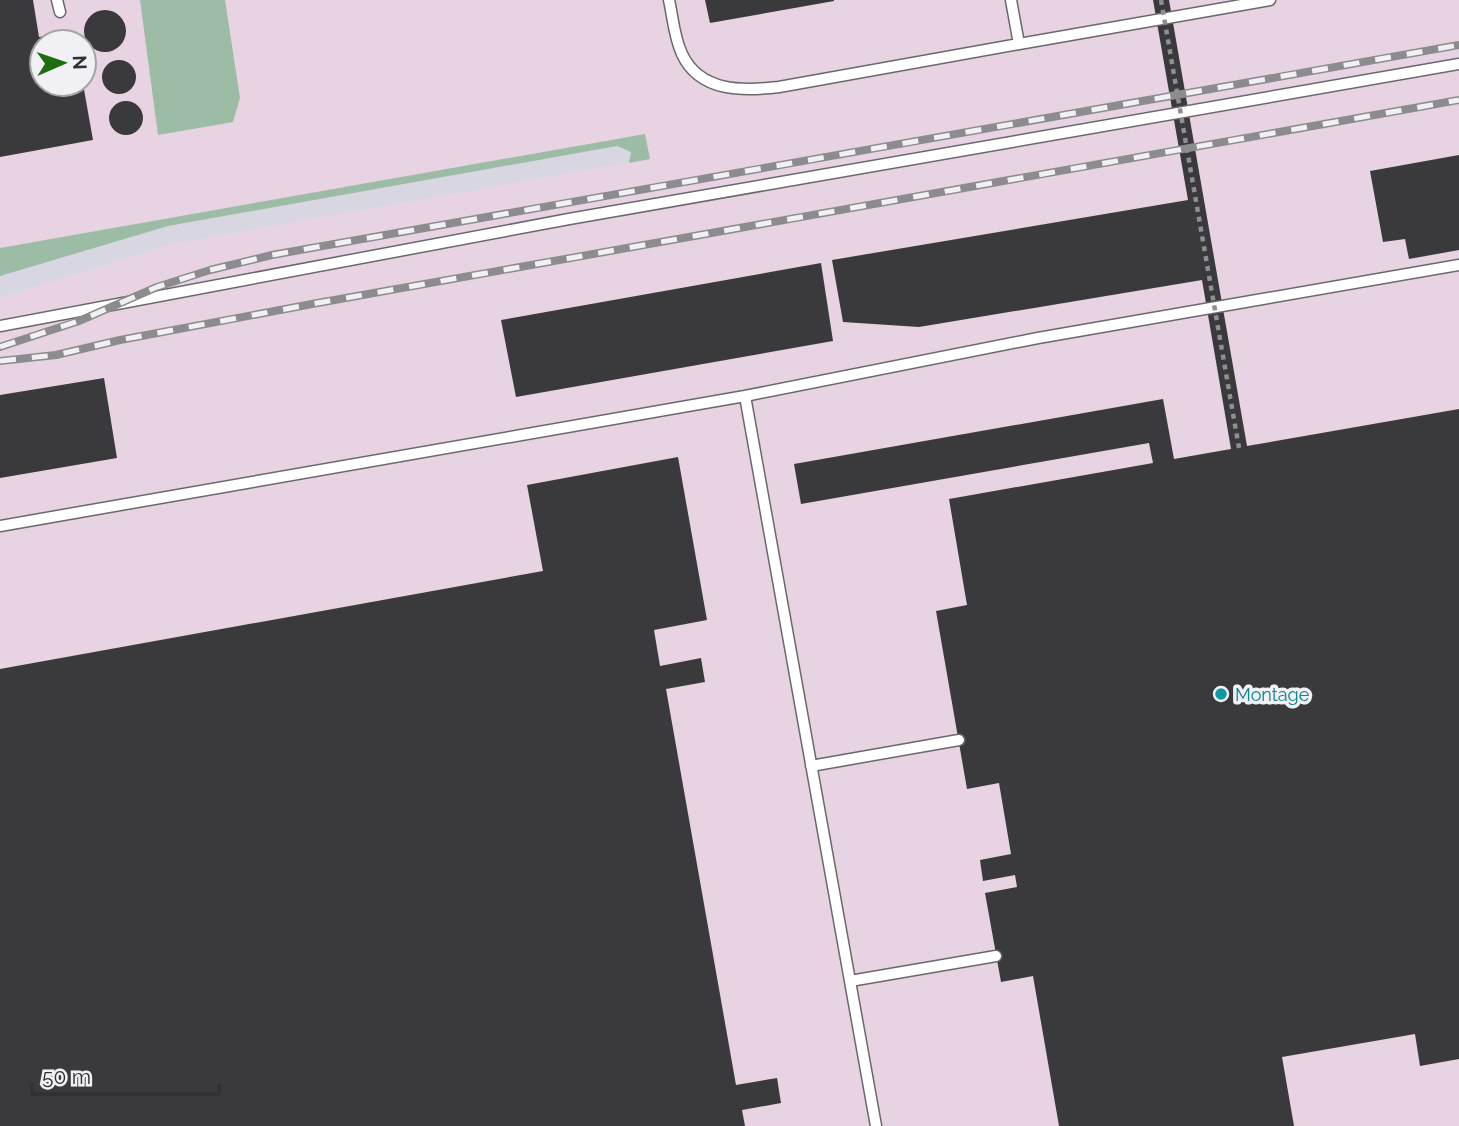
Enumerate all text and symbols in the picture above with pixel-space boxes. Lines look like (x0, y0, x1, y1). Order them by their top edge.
north arrow (28, 28, 98, 98)
text: N (69, 55, 91, 70)
place label: Montage (1235, 684, 1310, 705)
marker: Montage (1213, 686, 1229, 702)
scale bar (32, 1052, 219, 1096)
text: 50 m (42, 1064, 91, 1089)

